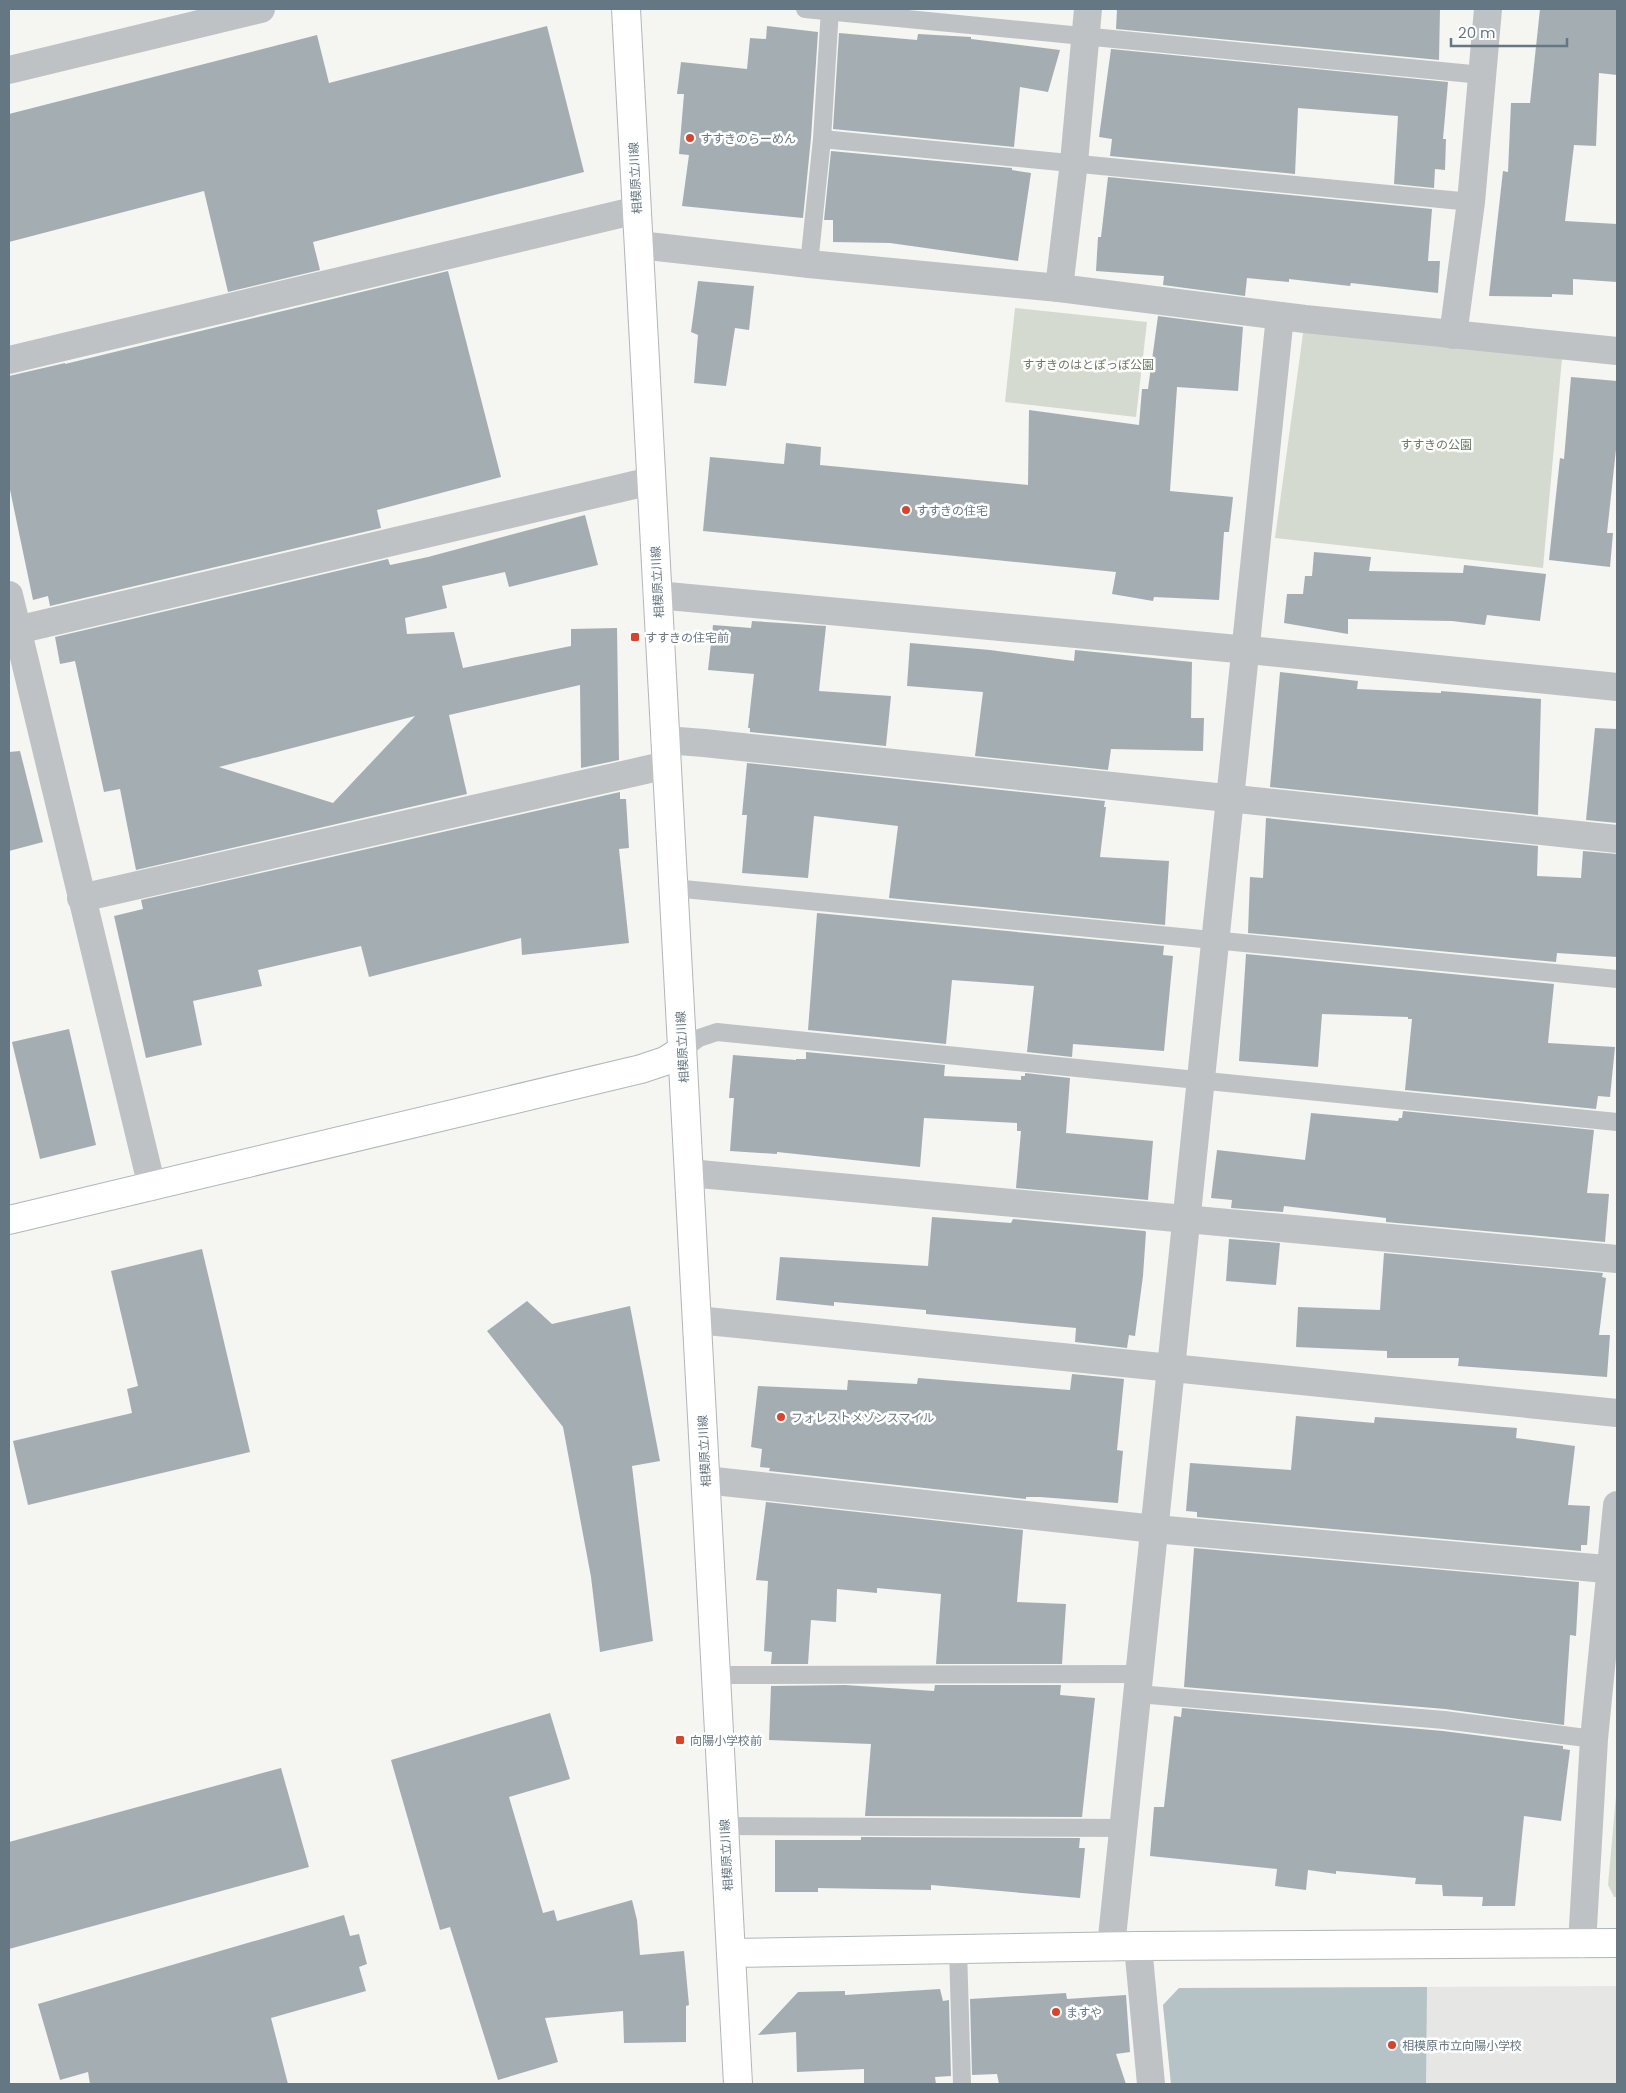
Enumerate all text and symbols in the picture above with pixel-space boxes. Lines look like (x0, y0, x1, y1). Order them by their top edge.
scale bar (1451, 15, 1567, 47)
text: 20 m (1458, 22, 1496, 43)
place label: すすきのらーめん (700, 130, 796, 147)
marker: すすきのらーめん (684, 132, 696, 144)
street label: 相模原立川線 (625, 142, 645, 214)
park label: すすきのはとぽっぽ公園 (1022, 356, 1154, 373)
park label: すすきの公園 (1400, 436, 1472, 453)
place label: すすきの住宅 (916, 502, 988, 519)
marker: すすきの住宅 (900, 504, 912, 516)
street label: 相模原立川線 (647, 546, 667, 618)
place label: すすきの住宅前 (645, 629, 729, 646)
marker: すすきの住宅前 (629, 631, 641, 643)
street label: 相模原立川線 (672, 1011, 692, 1083)
place label: フォレストメゾンスマイル (791, 1409, 934, 1426)
marker: フォレストメゾンスマイル (775, 1411, 787, 1423)
street label: 相模原立川線 (694, 1415, 714, 1487)
place label: 向陽小学校前 (690, 1732, 762, 1749)
marker: 向陽小学校前 (674, 1734, 686, 1746)
street label: 相模原立川線 (716, 1819, 736, 1891)
place label: ますや (1066, 2004, 1102, 2021)
marker: ますや (1050, 2006, 1062, 2018)
place label: 相模原市立向陽小学校 (1402, 2037, 1522, 2054)
marker: 相模原市立向陽小学校 (1386, 2039, 1398, 2051)

